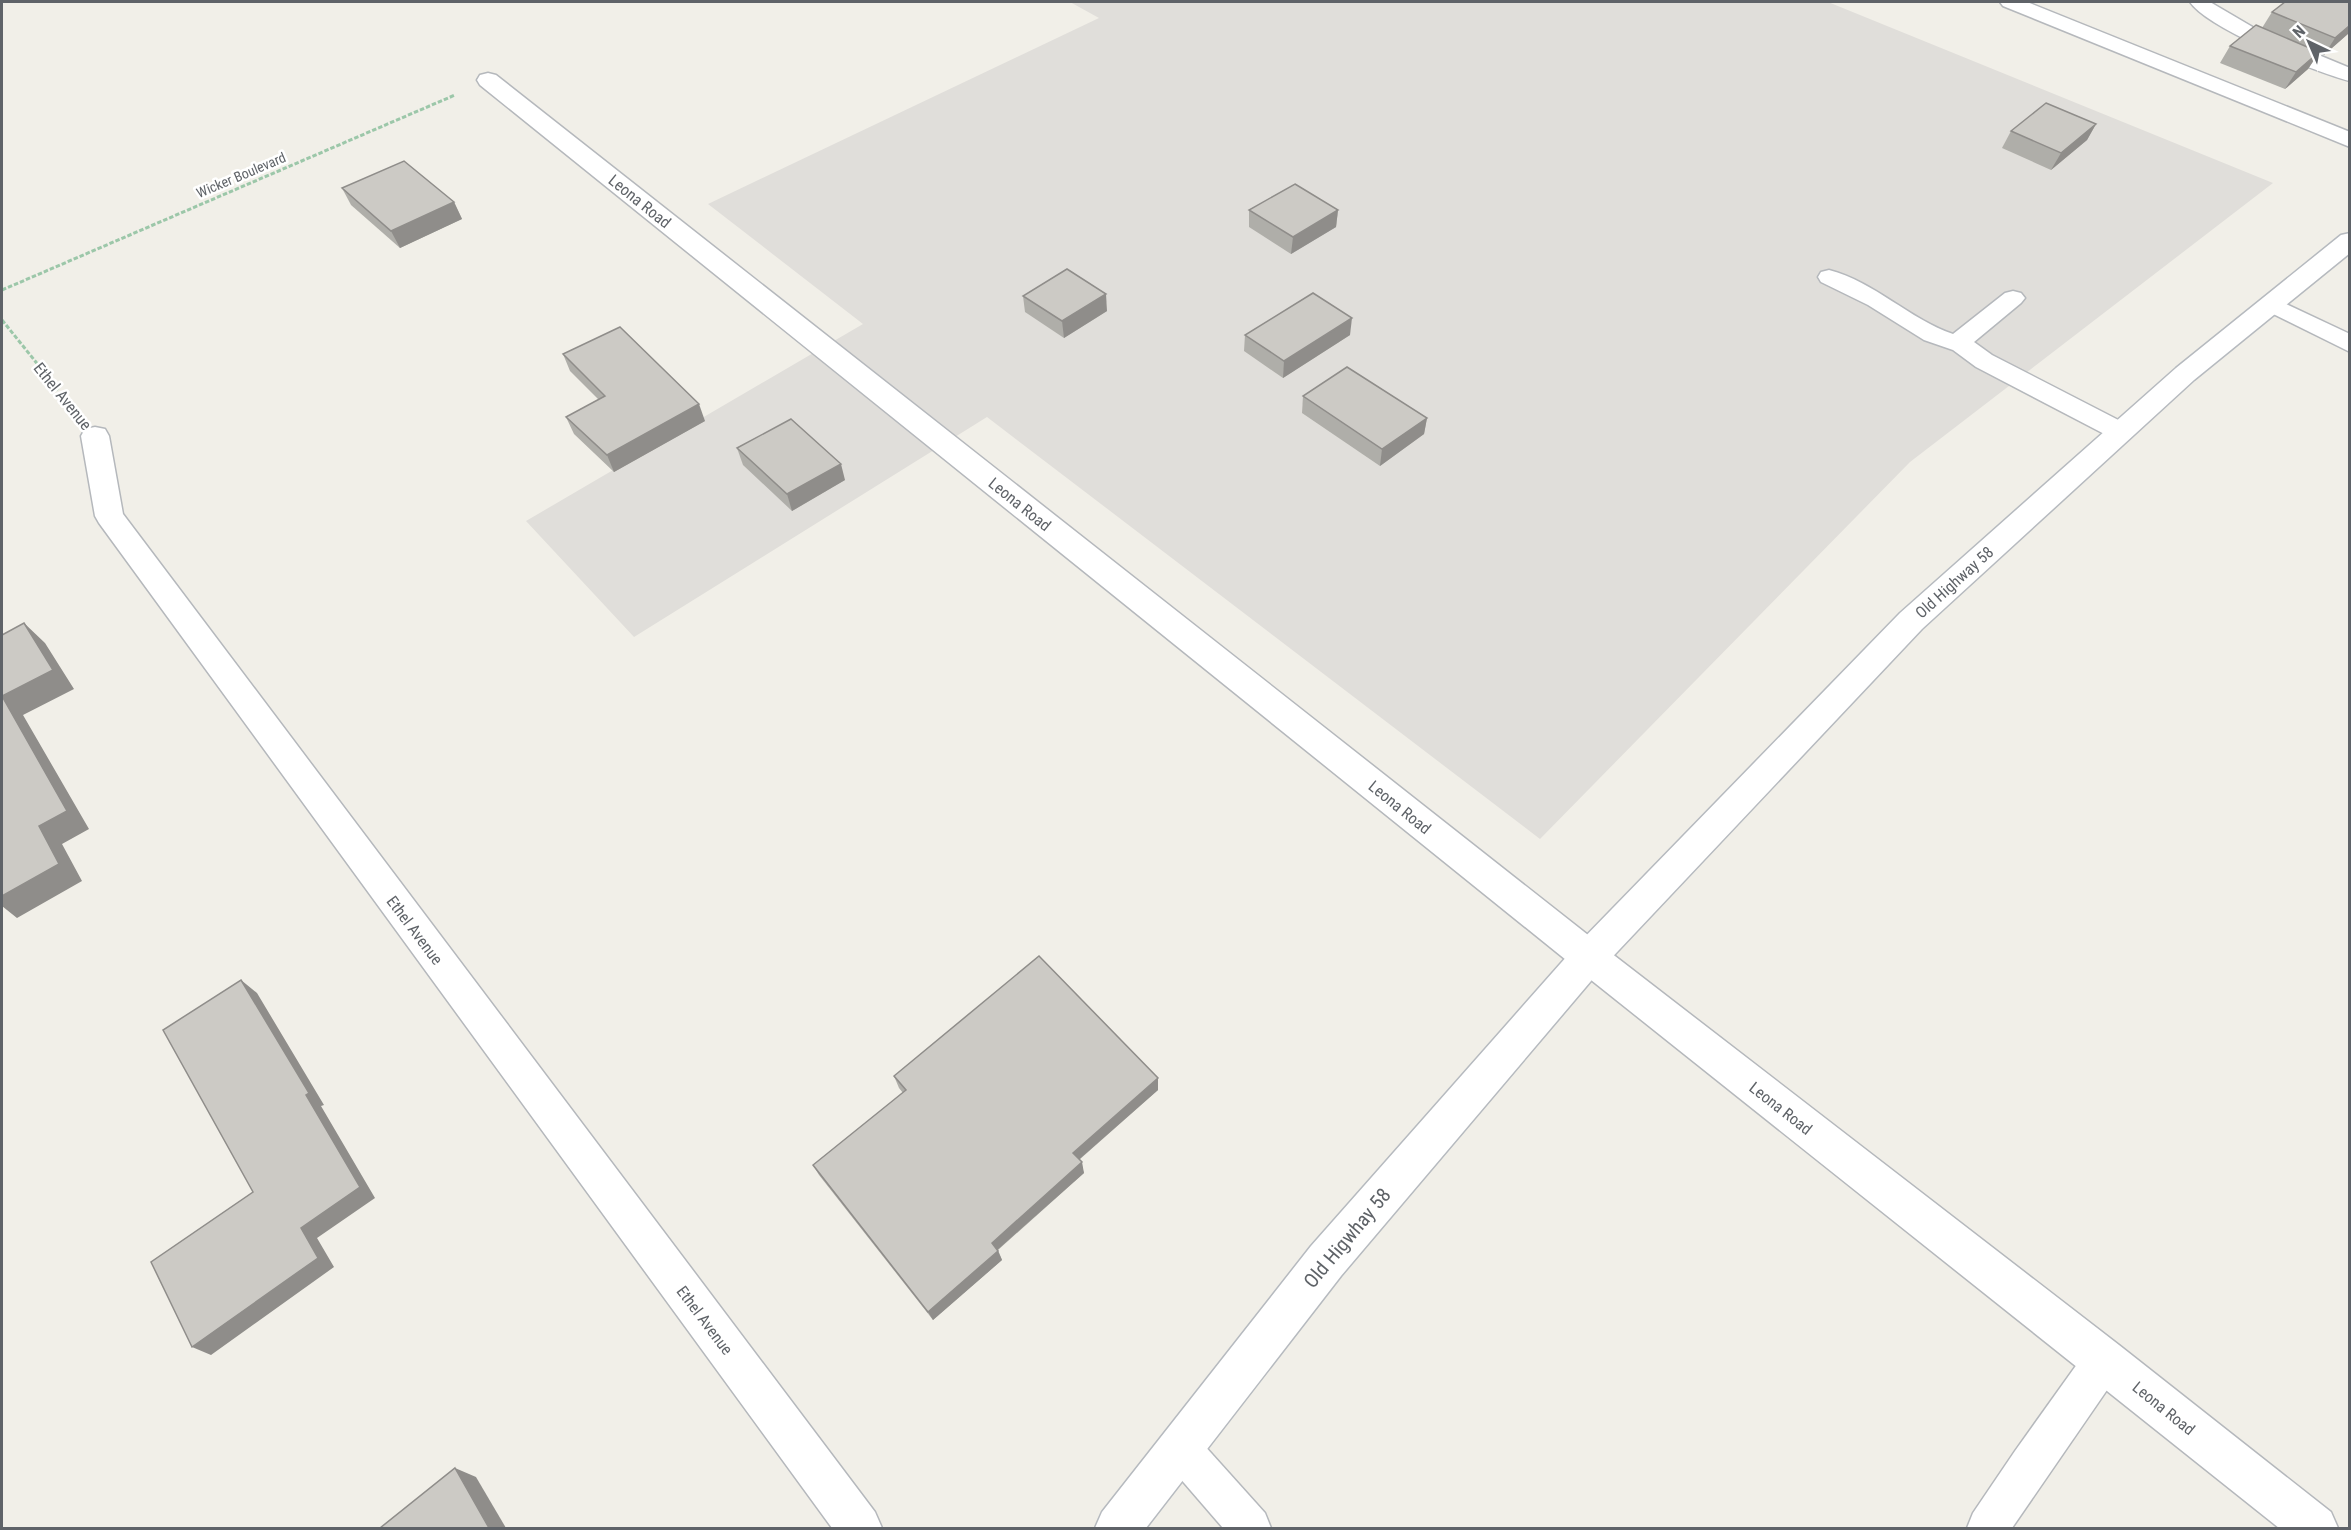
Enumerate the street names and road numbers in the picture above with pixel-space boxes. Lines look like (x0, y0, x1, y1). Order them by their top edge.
street label: Wicker Boulevard (194, 149, 288, 201)
street label: Leona Road (605, 171, 675, 232)
street label: Ethel Avenue (30, 359, 96, 434)
street label: Leona Road (985, 474, 1055, 535)
street label: Old Highway 58 (1911, 542, 1997, 622)
street label: Leona Road (1365, 777, 1435, 838)
street label: Ethel Avenue (383, 892, 447, 968)
street label: Leona Road (1746, 1078, 1816, 1139)
street label: Old Higwhay 58 (1298, 1183, 1396, 1293)
street label: Ethel Avenue (673, 1282, 737, 1358)
street label: Leona Road (2129, 1378, 2199, 1439)

